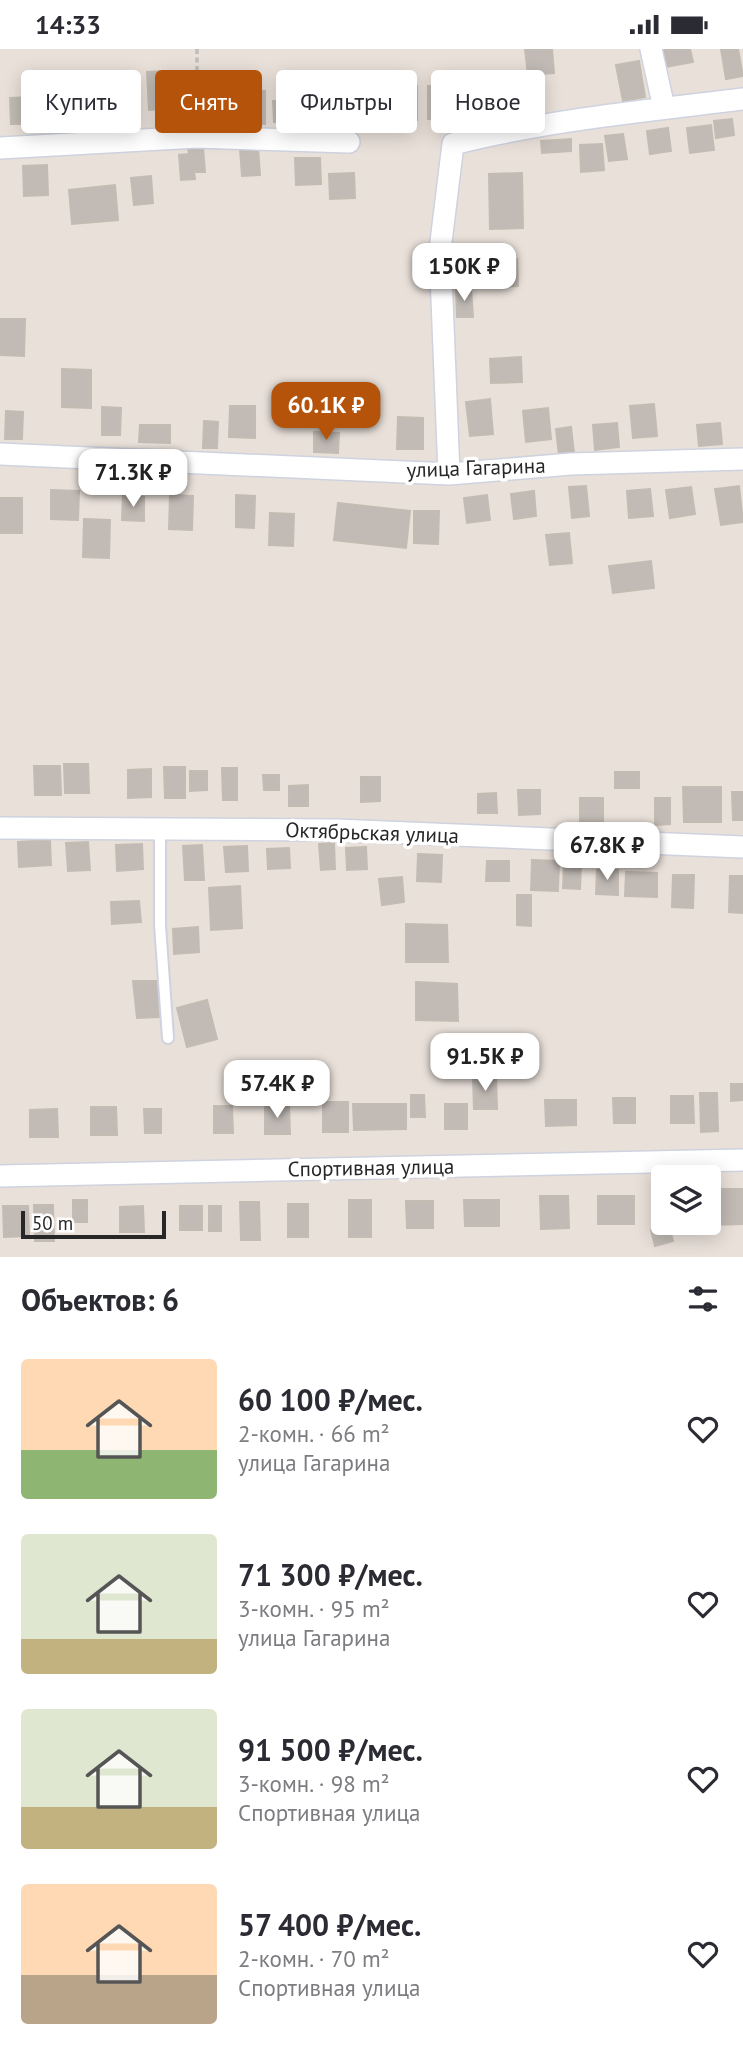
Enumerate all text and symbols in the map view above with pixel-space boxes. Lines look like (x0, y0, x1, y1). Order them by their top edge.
text: 14:33 (35, 8, 101, 41)
chip: Купить (21, 70, 141, 133)
chip: Снять (155, 70, 262, 133)
chip: Фильтры (276, 70, 417, 133)
chip: Новое (431, 70, 545, 133)
pin: 150K ₽ (407, 243, 521, 303)
text: 150K ₽ (428, 251, 500, 280)
pin: 60.1K ₽ (261, 383, 391, 442)
text: 60.1K ₽ (287, 390, 365, 419)
pin: 71.3K ₽ (68, 449, 198, 509)
street label: улица Гагарина (406, 452, 546, 483)
text: 71.3K ₽ (94, 457, 172, 486)
street label: Октябрьская улица (285, 816, 459, 849)
pin: 67.8K ₽ (542, 823, 672, 882)
text: 67.8K ₽ (570, 830, 644, 859)
pin: 91.5K ₽ (420, 1033, 550, 1093)
text: 91.5K ₽ (446, 1041, 524, 1070)
pin: 57.4K ₽ (212, 1061, 342, 1120)
text: 57.4K ₽ (240, 1068, 314, 1097)
street label: Спортивная улица (287, 1153, 455, 1182)
map controls (651, 1165, 721, 1235)
button: layers (651, 1165, 721, 1235)
scale bar (21, 1208, 166, 1240)
text: 50 m (32, 1211, 73, 1235)
text: Объектов: 6 (21, 1280, 179, 1319)
icon: filters (684, 1280, 722, 1318)
text: 60 100 ₽/мес. (238, 1380, 423, 1419)
icon: home (77, 1387, 161, 1471)
icon: heart (684, 1410, 722, 1448)
text: 2-комн. · 66 m² (238, 1419, 390, 1448)
text: улица Гагарина (238, 1448, 390, 1477)
text: 71 300 ₽/мес. (238, 1555, 423, 1594)
icon: home (77, 1562, 161, 1646)
icon: heart (684, 1585, 722, 1623)
text: 3-комн. · 95 m² (238, 1594, 390, 1623)
text: улица Гагарина (238, 1623, 390, 1652)
text: 91 500 ₽/мес. (238, 1730, 423, 1769)
icon: home (77, 1737, 161, 1821)
icon: heart (684, 1760, 722, 1798)
text: 3-комн. · 98 m² (238, 1769, 390, 1798)
text: Спортивная улица (238, 1798, 420, 1827)
text: 57 400 ₽/мес. (238, 1905, 421, 1944)
icon: home (77, 1912, 161, 1996)
icon: heart (684, 1935, 722, 1973)
text: 2-комн. · 70 m² (238, 1944, 390, 1973)
text: Спортивная улица (238, 1973, 420, 2002)

